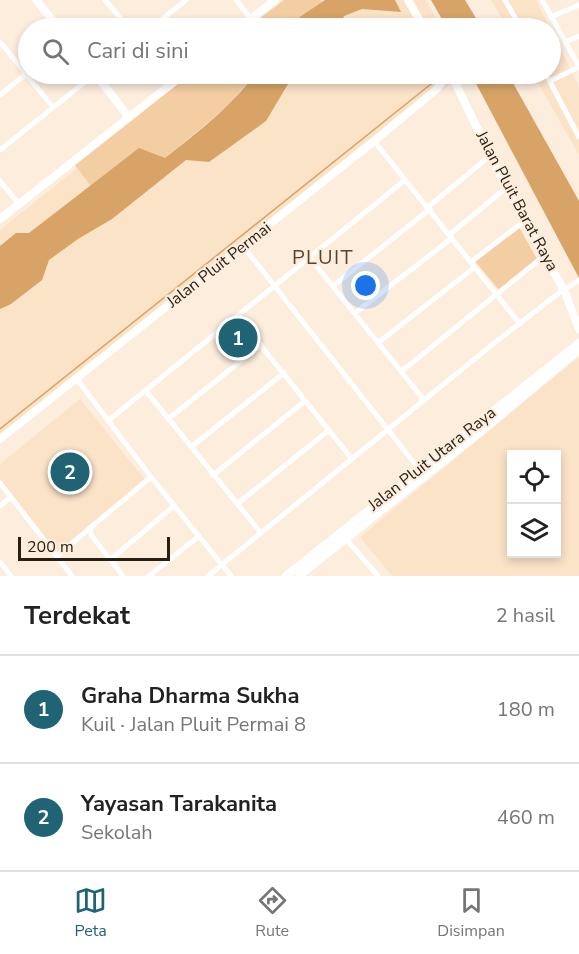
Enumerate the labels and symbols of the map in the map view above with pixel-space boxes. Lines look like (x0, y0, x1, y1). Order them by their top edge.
street label: Jalan Pluit Barat Raya (470, 126, 563, 275)
street label: Jalan Pluit Permai (161, 217, 276, 313)
district label: PLUIT (292, 244, 354, 271)
your location (351, 271, 380, 300)
pin: 1 (218, 316, 258, 360)
street label: Jalan Pluit Utara Raya (363, 402, 501, 517)
pin: 2 (50, 450, 90, 494)
scale bar (18, 534, 170, 562)

